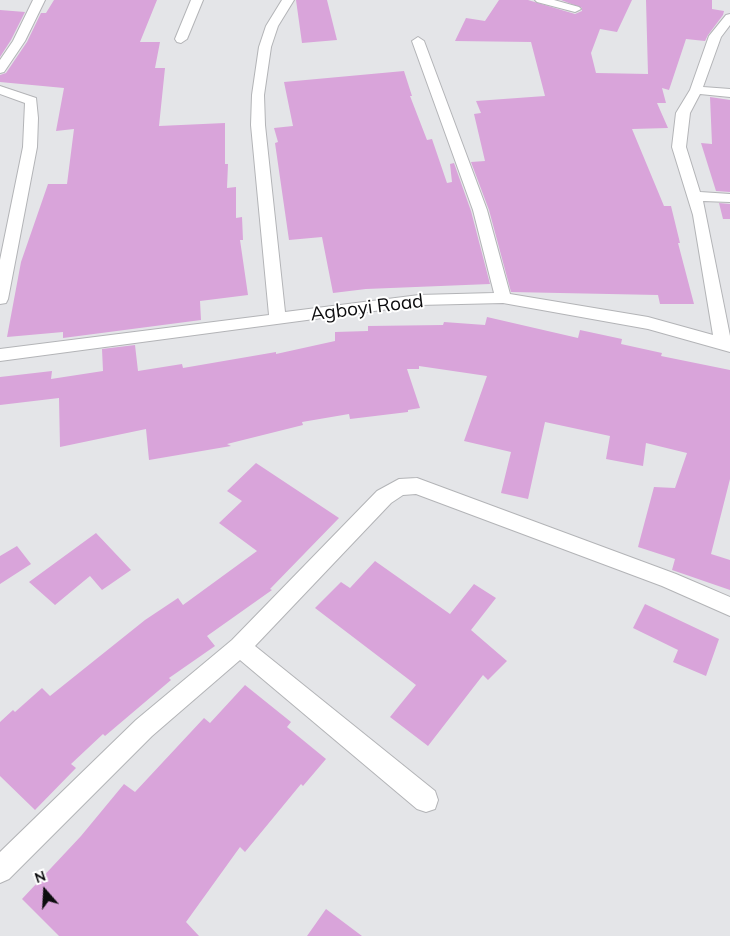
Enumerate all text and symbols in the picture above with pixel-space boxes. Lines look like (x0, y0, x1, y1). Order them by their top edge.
street label: Agboyi Road (309, 290, 425, 326)
north arrow (20, 866, 70, 916)
text: N (32, 867, 48, 887)

